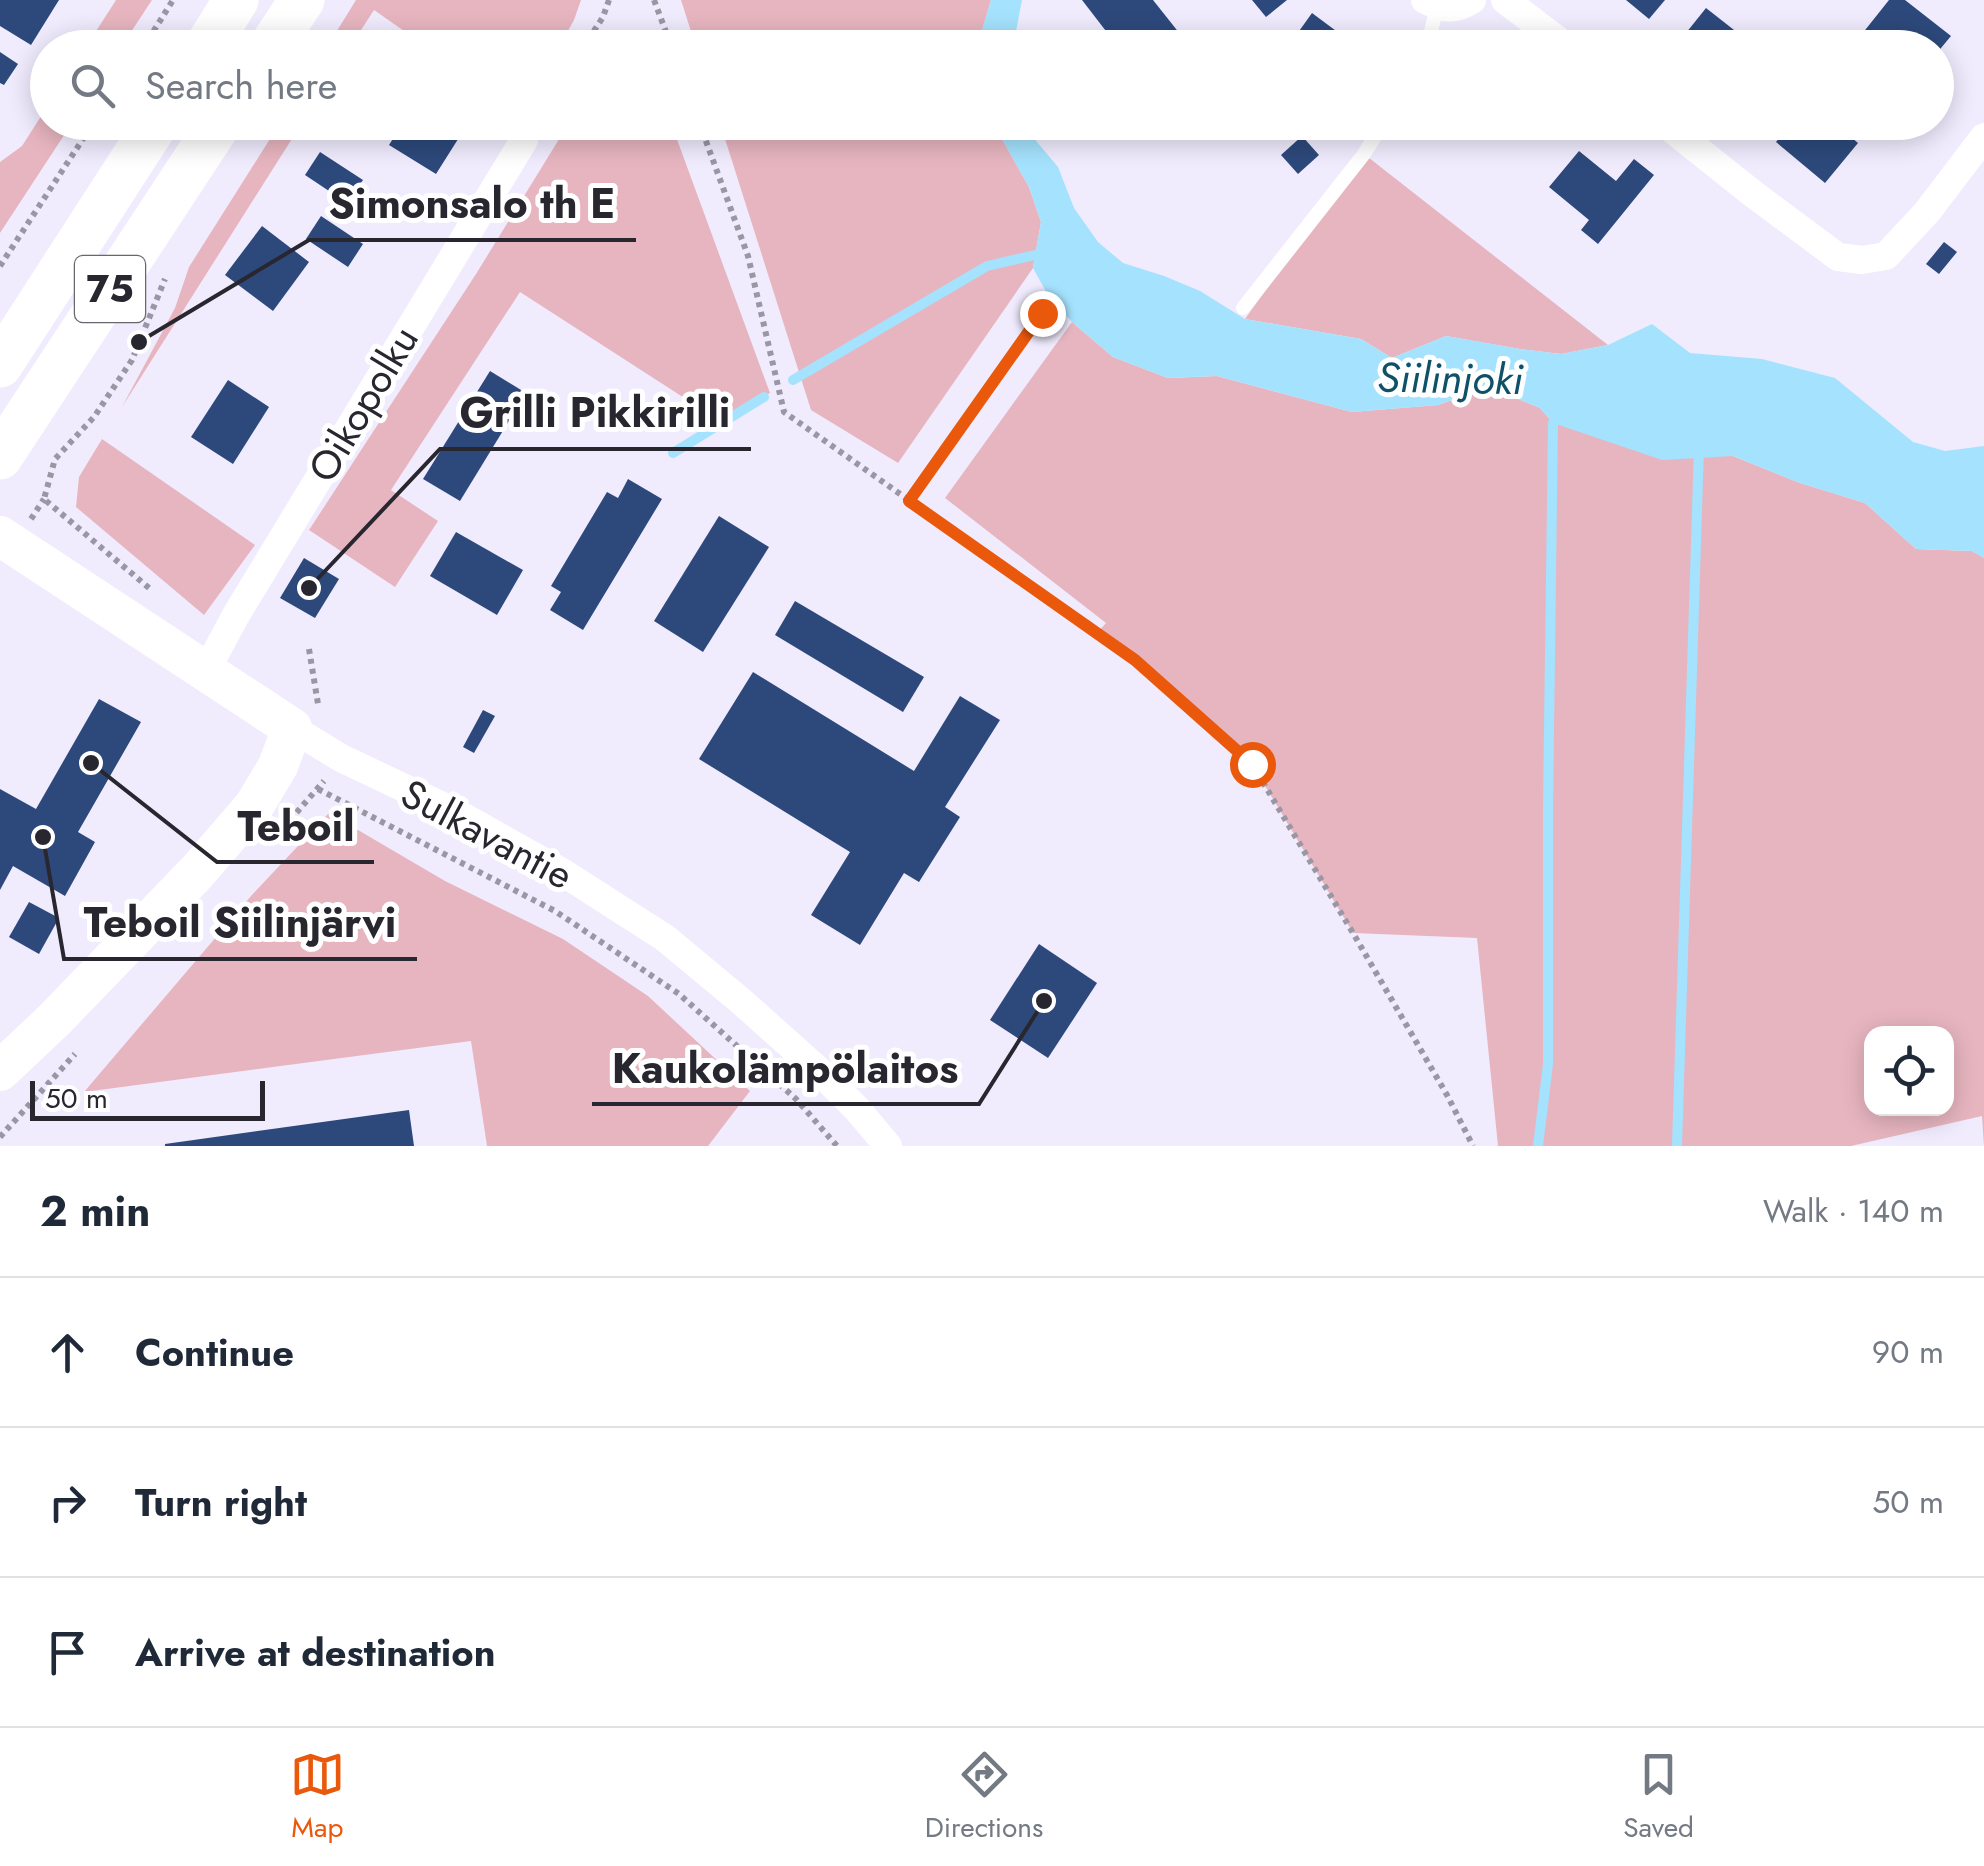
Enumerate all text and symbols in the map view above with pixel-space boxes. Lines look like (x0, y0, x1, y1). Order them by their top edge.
search box (30, 30, 1954, 140)
icon: search (65, 58, 120, 113)
text: Search here (145, 58, 337, 113)
callout: Simonsalo th E (309, 168, 636, 240)
text: Simonsalo th E (329, 173, 615, 234)
road number: 75 (75, 256, 145, 322)
route end (1020, 291, 1066, 337)
street label: Oikopolku (294, 315, 432, 493)
water label: Siilinjoki (1377, 347, 1525, 410)
callout: Grilli Pikkirilli (440, 377, 751, 449)
text: Grilli Pikkirilli (460, 382, 730, 443)
route start (1230, 742, 1276, 788)
street label: Sulkavantie (391, 764, 583, 904)
callout: Teboil (217, 790, 374, 862)
text: Teboil (237, 796, 355, 857)
callout: Teboil Siilinjärvi (64, 887, 417, 959)
text: Teboil Siilinjärvi (84, 892, 396, 953)
map controls (1864, 1026, 1954, 1116)
button: locate (1864, 1026, 1954, 1116)
callout: Kaukolämpölaitos (592, 1032, 979, 1104)
text: Kaukolämpölaitos (612, 1038, 958, 1099)
scale bar (30, 1076, 265, 1120)
text: 50 m (45, 1078, 108, 1119)
text: 2 min (40, 1181, 150, 1242)
text: Walk · 140 m (1763, 1188, 1944, 1234)
icon: ahead (40, 1325, 95, 1380)
text: Continue (135, 1325, 294, 1380)
text: 90 m (1872, 1329, 1944, 1375)
icon: right (40, 1475, 95, 1530)
text: Turn right (135, 1475, 307, 1530)
text: 50 m (1872, 1479, 1944, 1525)
icon: arrive (40, 1625, 95, 1680)
text: Arrive at destination (135, 1625, 496, 1680)
tab: Map (290, 1747, 345, 1848)
tab: Directions (925, 1747, 1043, 1848)
tab: Saved (1623, 1747, 1694, 1848)

